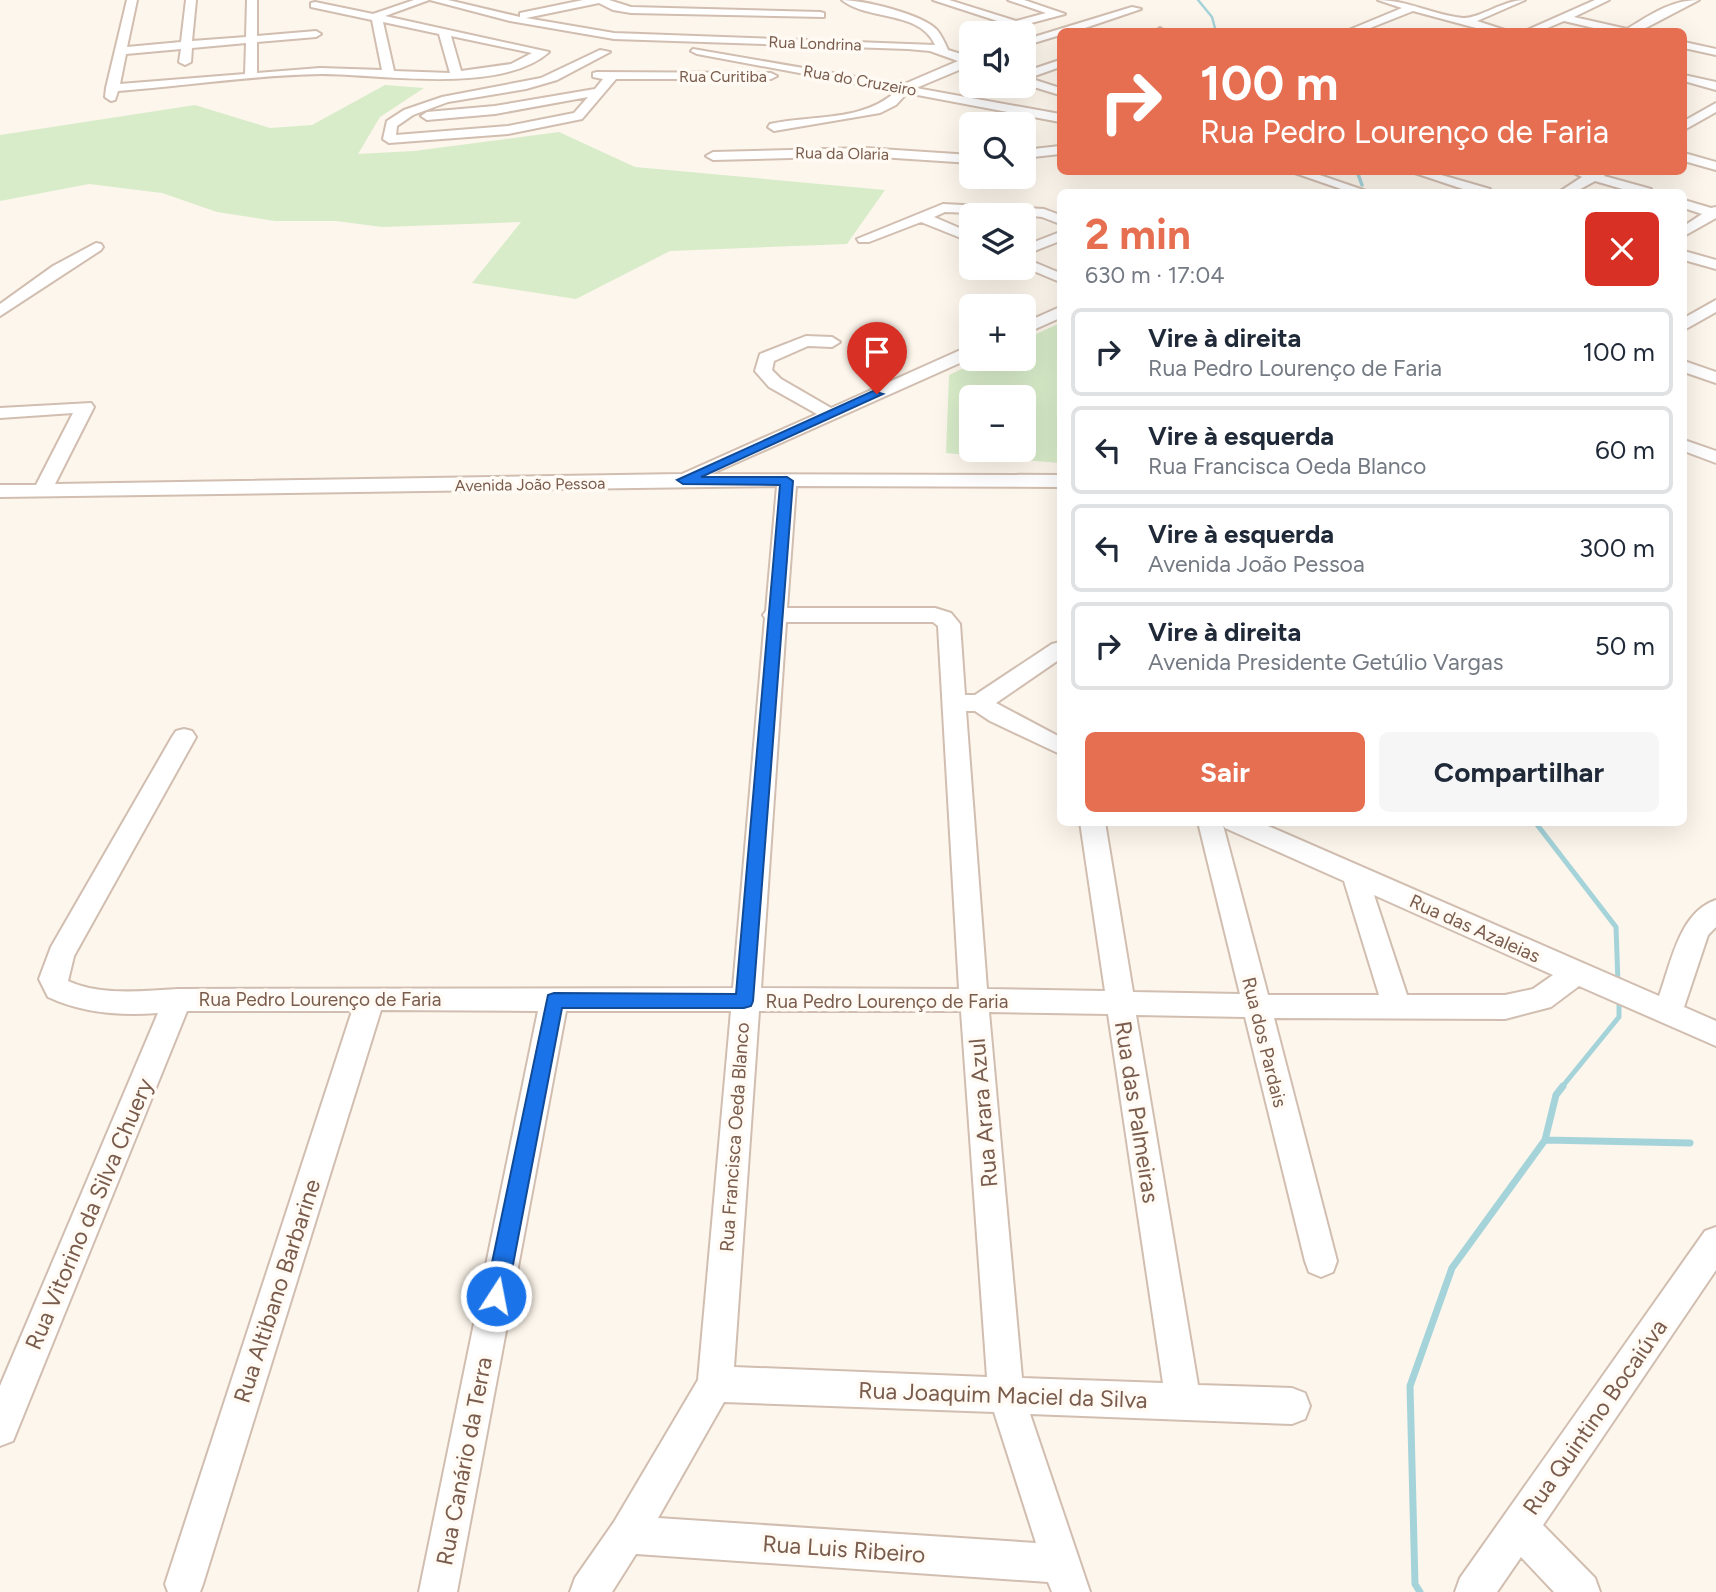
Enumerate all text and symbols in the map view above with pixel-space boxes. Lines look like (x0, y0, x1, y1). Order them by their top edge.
map controls (959, 21, 1036, 462)
button: sound (959, 21, 1036, 98)
street label: Rua Londrina (768, 32, 862, 55)
text: 100 m (1200, 53, 1339, 112)
icon: right (1085, 56, 1176, 147)
street label: Rua do Cruzeiro (802, 61, 918, 100)
street label: Rua Curitiba (679, 67, 767, 86)
button: search (959, 112, 1036, 189)
text: Rua Pedro Lourenço de Faria (1200, 113, 1609, 151)
street label: Rua da Olaria (795, 143, 889, 164)
button: layers (959, 203, 1036, 280)
text: 2 min (1085, 209, 1191, 260)
button: close (1585, 212, 1659, 286)
text: 630 m · 17:04 (1085, 261, 1224, 289)
button: + (959, 294, 1036, 371)
pin (847, 322, 907, 394)
text: Vire à direita (1148, 322, 1301, 354)
icon: arrive (858, 333, 896, 371)
icon: right (1089, 333, 1127, 371)
text: 100 m (1582, 336, 1655, 368)
text: Rua Pedro Lourenço de Faria (1148, 354, 1442, 382)
button: − (959, 385, 1036, 462)
text: Vire à esquerda (1148, 420, 1334, 452)
icon: left (1089, 431, 1127, 469)
text: 60 m (1595, 434, 1655, 466)
text: Rua Francisca Oeda Blanco (1148, 452, 1426, 480)
street label: Avenida João Pessoa (454, 474, 606, 495)
text: Vire à esquerda (1148, 518, 1334, 550)
icon: left (1089, 529, 1127, 567)
text: 300 m (1579, 532, 1655, 564)
text: Avenida João Pessoa (1148, 550, 1365, 578)
text: Vire à direita (1148, 616, 1301, 648)
icon: right (1089, 627, 1127, 665)
text: 50 m (1595, 630, 1655, 662)
text: Avenida Presidente Getúlio Vargas (1148, 648, 1503, 676)
button: Sair (1085, 732, 1365, 812)
button: Compartilhar (1379, 732, 1659, 812)
street label: Rua das Azaleias (1406, 889, 1544, 968)
street label: Rua dos Pardais (1237, 975, 1292, 1110)
street label: Rua Pedro Lourenço de Faria (199, 988, 441, 1011)
street label: Rua Pedro Lourenço de Faria (766, 990, 1008, 1013)
street label: Rua das Palmeiras (1109, 1019, 1165, 1205)
street label: Rua Francisca Oeda Blanco (715, 1022, 754, 1253)
street label: Rua Arara Azul (963, 1037, 1003, 1189)
street label: Rua Vitorino da Silva Chuery (19, 1074, 159, 1354)
street label: Rua Altibano Barbarine (228, 1176, 326, 1406)
position arrow (459, 1259, 533, 1333)
street label: Rua Quintino Bocaiúva (1517, 1314, 1673, 1520)
street label: Rua Canário da Terra (430, 1354, 498, 1568)
street label: Rua Joaquim Maciel da Silva (858, 1376, 1148, 1414)
street label: Rua Luis Ribeiro (762, 1529, 926, 1569)

